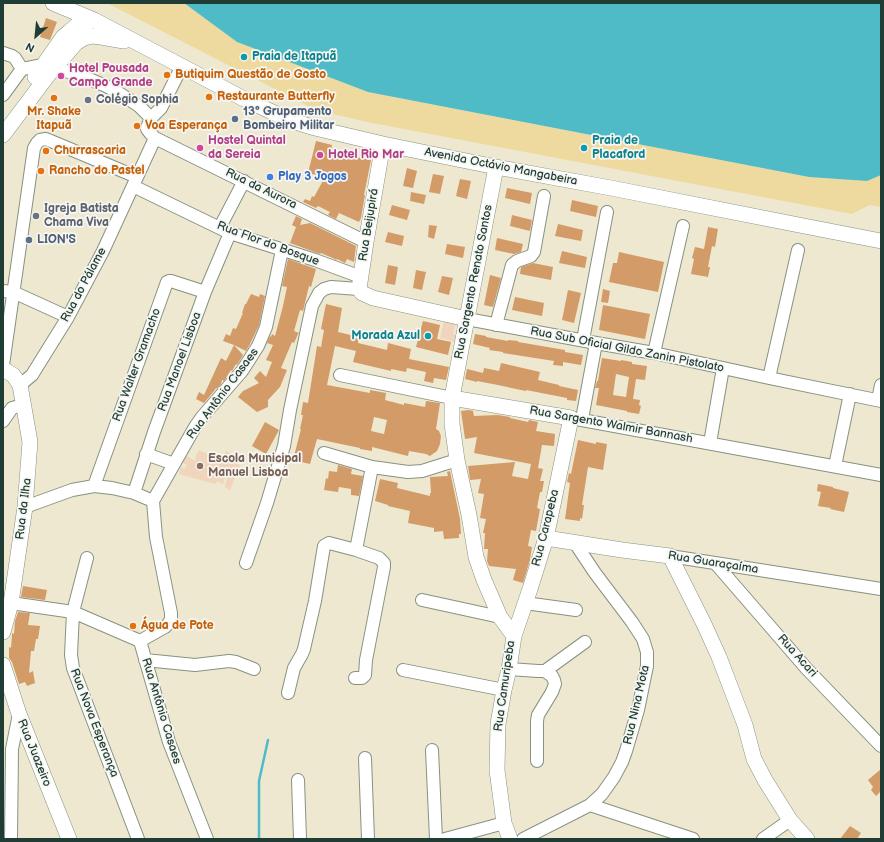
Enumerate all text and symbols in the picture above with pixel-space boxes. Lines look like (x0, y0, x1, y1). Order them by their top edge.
north arrow (16, 16, 56, 56)
text: N (24, 39, 37, 55)
place label: Praia de Itapuã (252, 50, 336, 64)
marker: Praia de Itapuã (239, 52, 249, 62)
place label: Hotel Pousada Campo Grande (69, 62, 152, 90)
place label: Butiquim Questão de Gosto (175, 68, 326, 82)
marker: Butiquim Questão de Gosto (162, 70, 172, 80)
marker: Hotel Pousada Campo Grande (56, 71, 66, 81)
place label: Restaurante Butterfly (217, 90, 335, 104)
marker: Restaurante Butterfly (204, 92, 214, 102)
marker: Mr. Shake Itapuã (49, 93, 59, 103)
place label: Colégio Sophia (96, 93, 179, 107)
marker: Colégio Sophia (83, 95, 93, 105)
place label: Mr. Shake Itapuã (27, 105, 81, 133)
place label: 13º Grupamento Bombeiro Militar (243, 105, 334, 133)
marker: 13º Grupamento Bombeiro Militar (230, 114, 240, 124)
place label: Voa Esperança (145, 119, 227, 133)
marker: Voa Esperança (132, 121, 142, 131)
place label: Hostel Quintal da Sereia (208, 134, 286, 162)
place label: Praia de Placaford (592, 134, 645, 162)
marker: Hostel Quintal da Sereia (195, 143, 205, 153)
marker: Praia de Placaford (579, 143, 589, 153)
place label: Churrascaria (54, 144, 126, 158)
street label: Avenida Octávio Mangabeira (423, 145, 579, 189)
marker: Churrascaria (41, 146, 51, 156)
place label: Hotel Rio Mar (328, 148, 404, 162)
marker: Hotel Rio Mar (315, 150, 325, 160)
place label: Rancho do Pastel (49, 164, 145, 178)
street label: Rua da Aurora (223, 165, 299, 213)
marker: Rancho do Pastel (36, 166, 46, 176)
place label: Play 3 Jogos (278, 170, 347, 184)
marker: Play 3 Jogos (265, 172, 275, 182)
street label: Rua Beijupirá (356, 188, 382, 262)
place label: Igreja Batista Chama Viva (44, 202, 119, 230)
street label: Rua Sargento Renato Santos (452, 204, 496, 360)
marker: Igreja Batista Chama Viva (31, 211, 41, 221)
street label: Rua Flor do Bosque (215, 219, 321, 269)
place label: LION'S (37, 233, 76, 247)
marker: LION'S (24, 235, 34, 245)
street label: Rua do Pálame (58, 245, 110, 325)
street label: Rua Walter Gramacho (110, 306, 164, 424)
street label: Rua Manoel Lisboa (155, 310, 205, 414)
street label: Rua Sub Oficial Gildo Zanin Pistolato (529, 324, 725, 376)
place label: Morada Azul (351, 329, 420, 343)
marker: Morada Azul (423, 331, 433, 341)
street label: Rua Antônio Casaes (184, 346, 262, 442)
street label: Rua Sargento Walmir Bannash (528, 404, 694, 446)
place label: Escola Municipal Manuel Lisboa (208, 452, 301, 480)
marker: Escola Municipal Manuel Lisboa (195, 461, 205, 471)
street label: Rua da Ilha (13, 477, 35, 541)
street label: Rua Carapeba (529, 488, 563, 568)
street label: Rua Guaraçaíma (667, 549, 759, 577)
place label: Água de Pote (141, 619, 214, 633)
marker: Água de Pote (128, 621, 138, 631)
street label: Rua Acari (774, 632, 820, 680)
street label: Rua Camuripeba (491, 640, 519, 732)
street label: Rua Antônio Casaes (138, 656, 184, 766)
street label: Rua Nina Mota (621, 664, 653, 746)
street label: Rua Nova Esperança (67, 667, 121, 779)
street label: Rua Juazeiro (14, 717, 54, 789)

